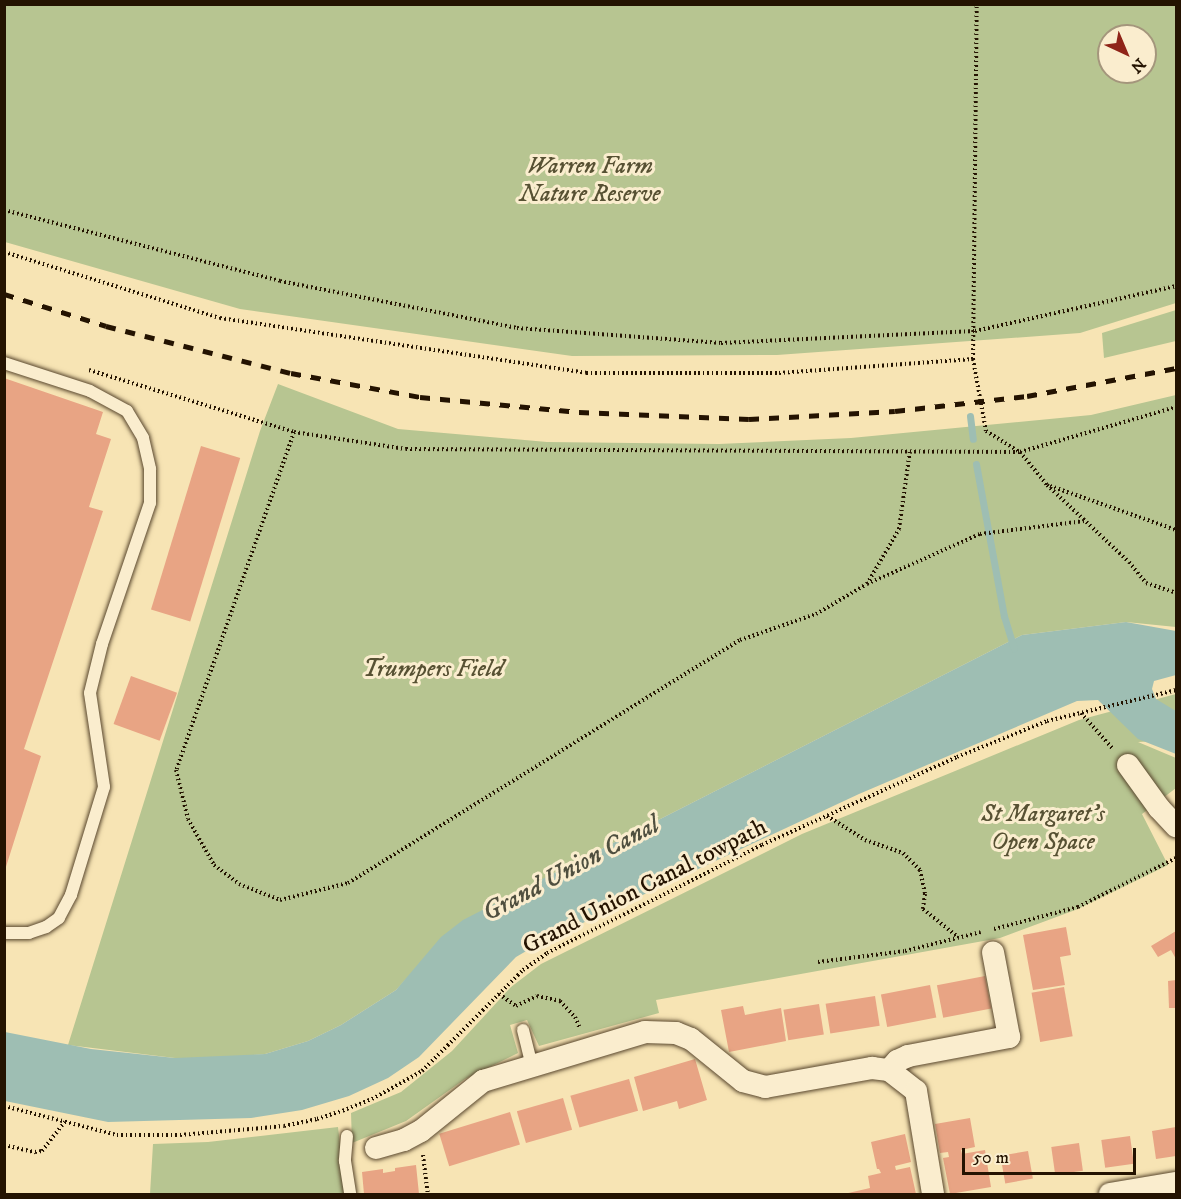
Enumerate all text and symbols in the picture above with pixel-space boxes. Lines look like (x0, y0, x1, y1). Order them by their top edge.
north arrow (1097, 24, 1157, 84)
text: N (1126, 54, 1150, 77)
park label: Warren Farm Nature Reserve (520, 153, 660, 209)
park label: Trumpers Field (363, 656, 503, 684)
park label: St Margaret's Open Space (981, 801, 1105, 857)
water label: Grand Union Canal (477, 809, 665, 929)
street label: Grand Union Canal towpath (518, 813, 772, 961)
scale bar (965, 1136, 1139, 1174)
text: 50 m (973, 1147, 1009, 1169)

